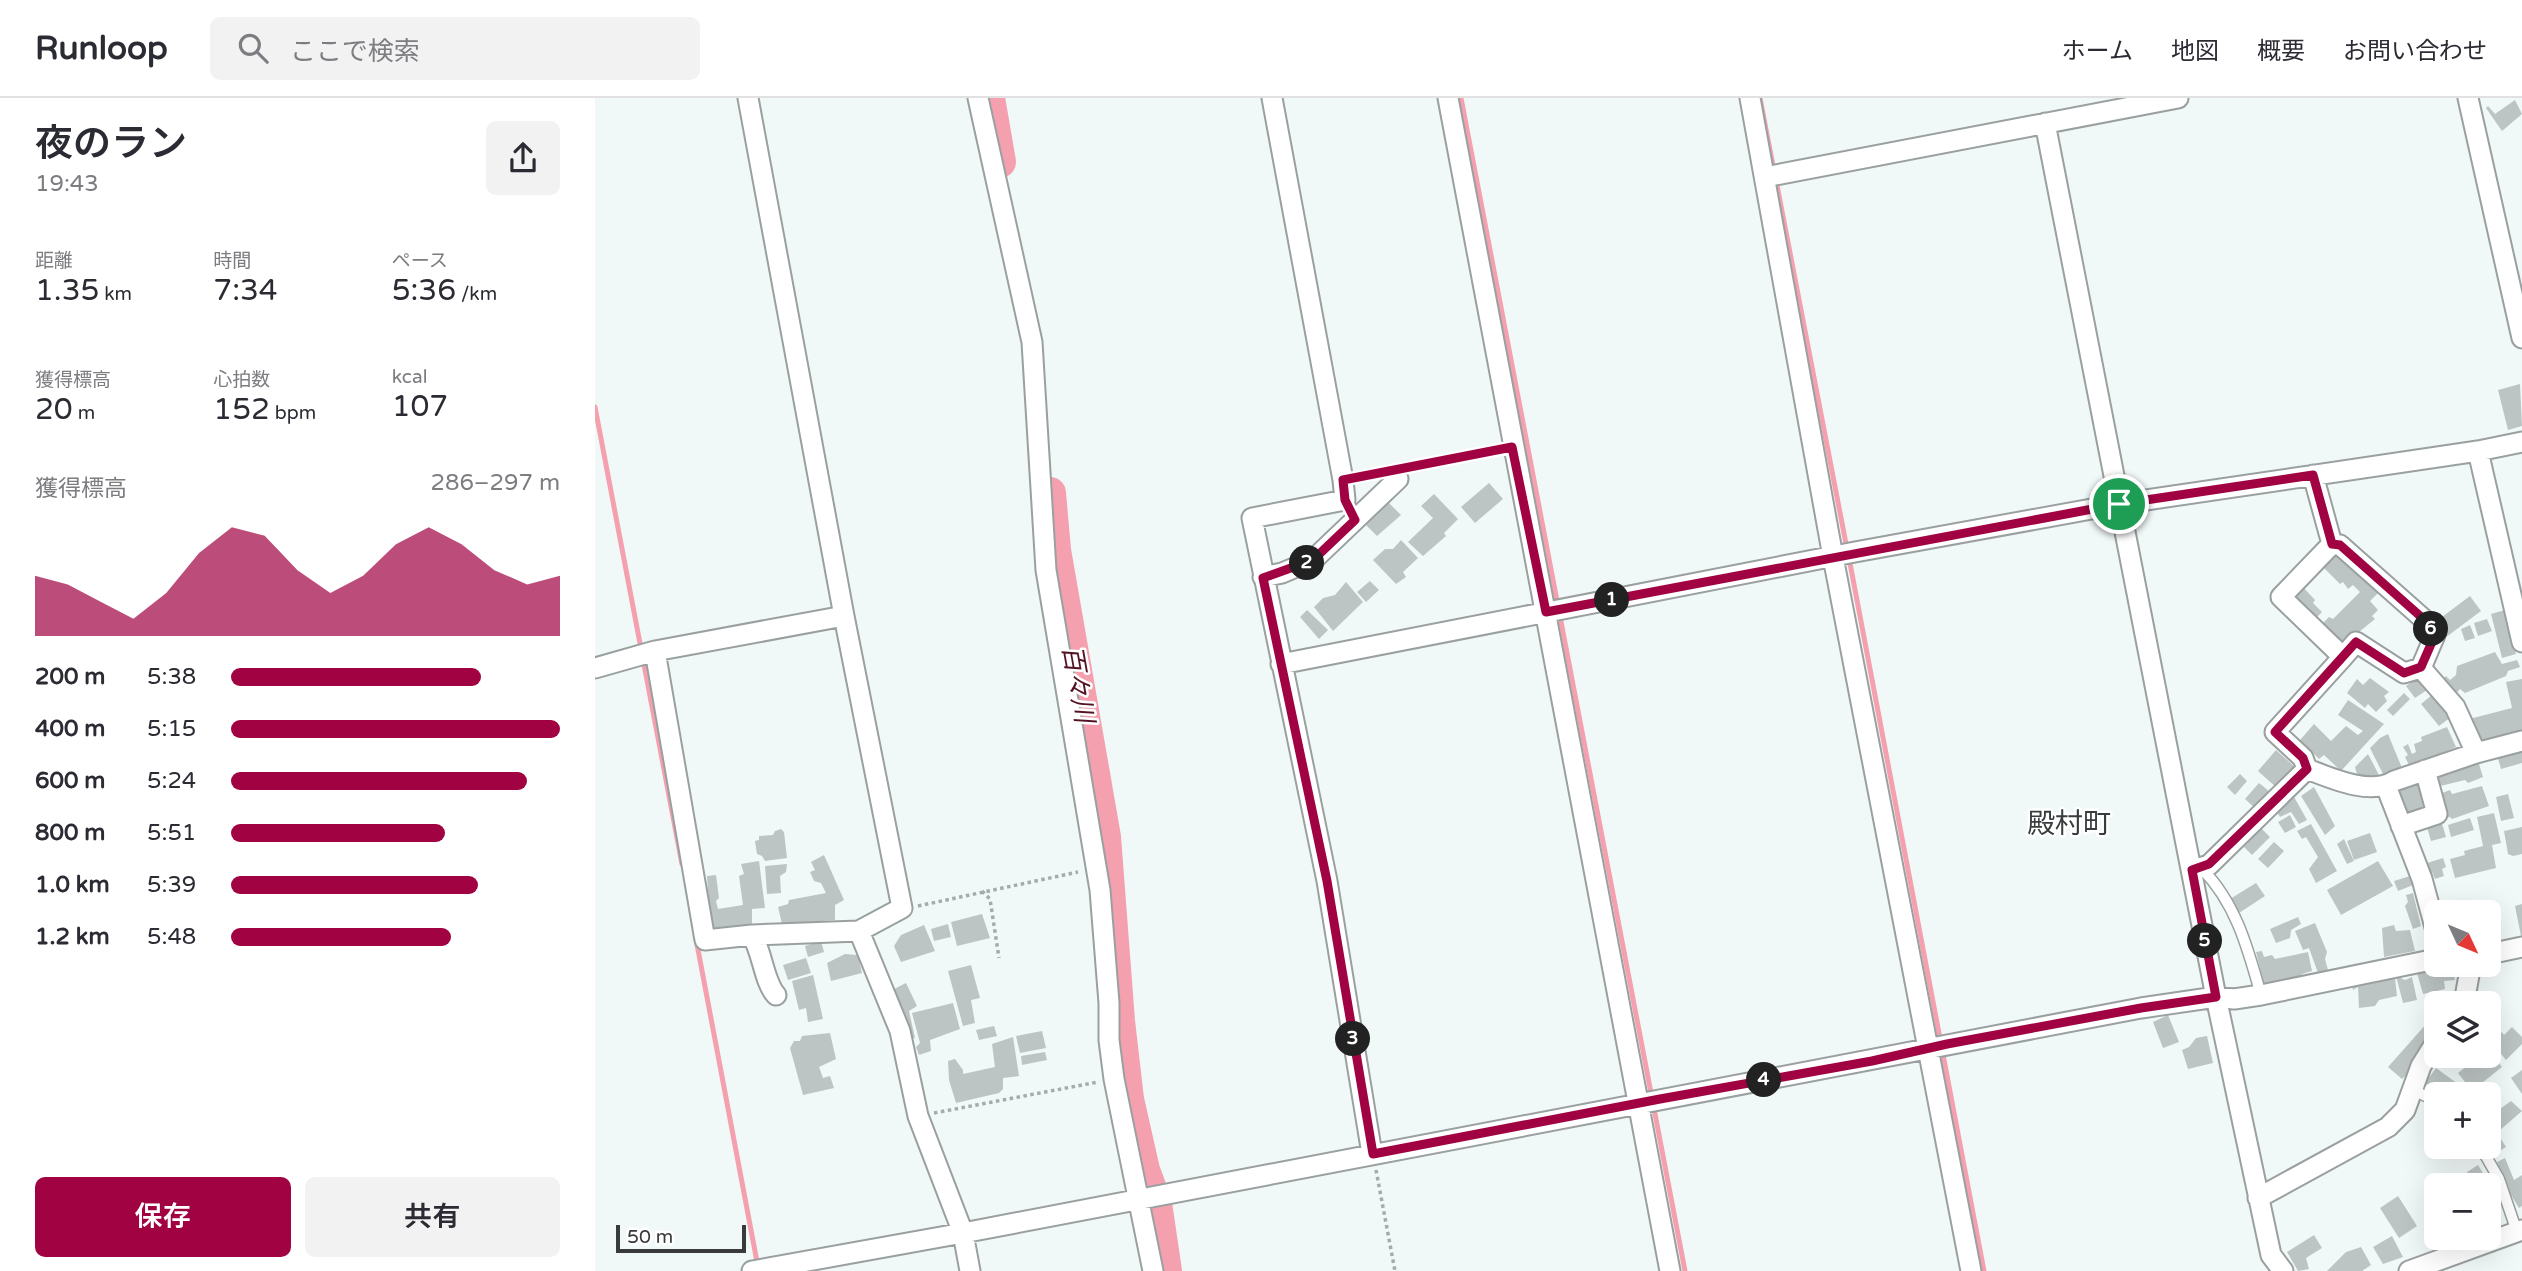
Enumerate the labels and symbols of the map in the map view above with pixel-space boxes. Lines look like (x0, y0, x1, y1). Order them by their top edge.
pin (2089, 474, 2149, 534)
pin: 2 (1289, 546, 1325, 580)
pin: 1 (1595, 582, 1629, 618)
pin: 6 (2413, 612, 2449, 646)
water label: 百々川 (1056, 643, 1101, 728)
district label: 殿村町 (2027, 807, 2111, 841)
north arrow (2424, 900, 2501, 976)
pin: 5 (2187, 924, 2223, 958)
pin: 3 (1335, 1021, 1371, 1056)
pin: 4 (1747, 1062, 1781, 1098)
scale bar (616, 1222, 745, 1254)

